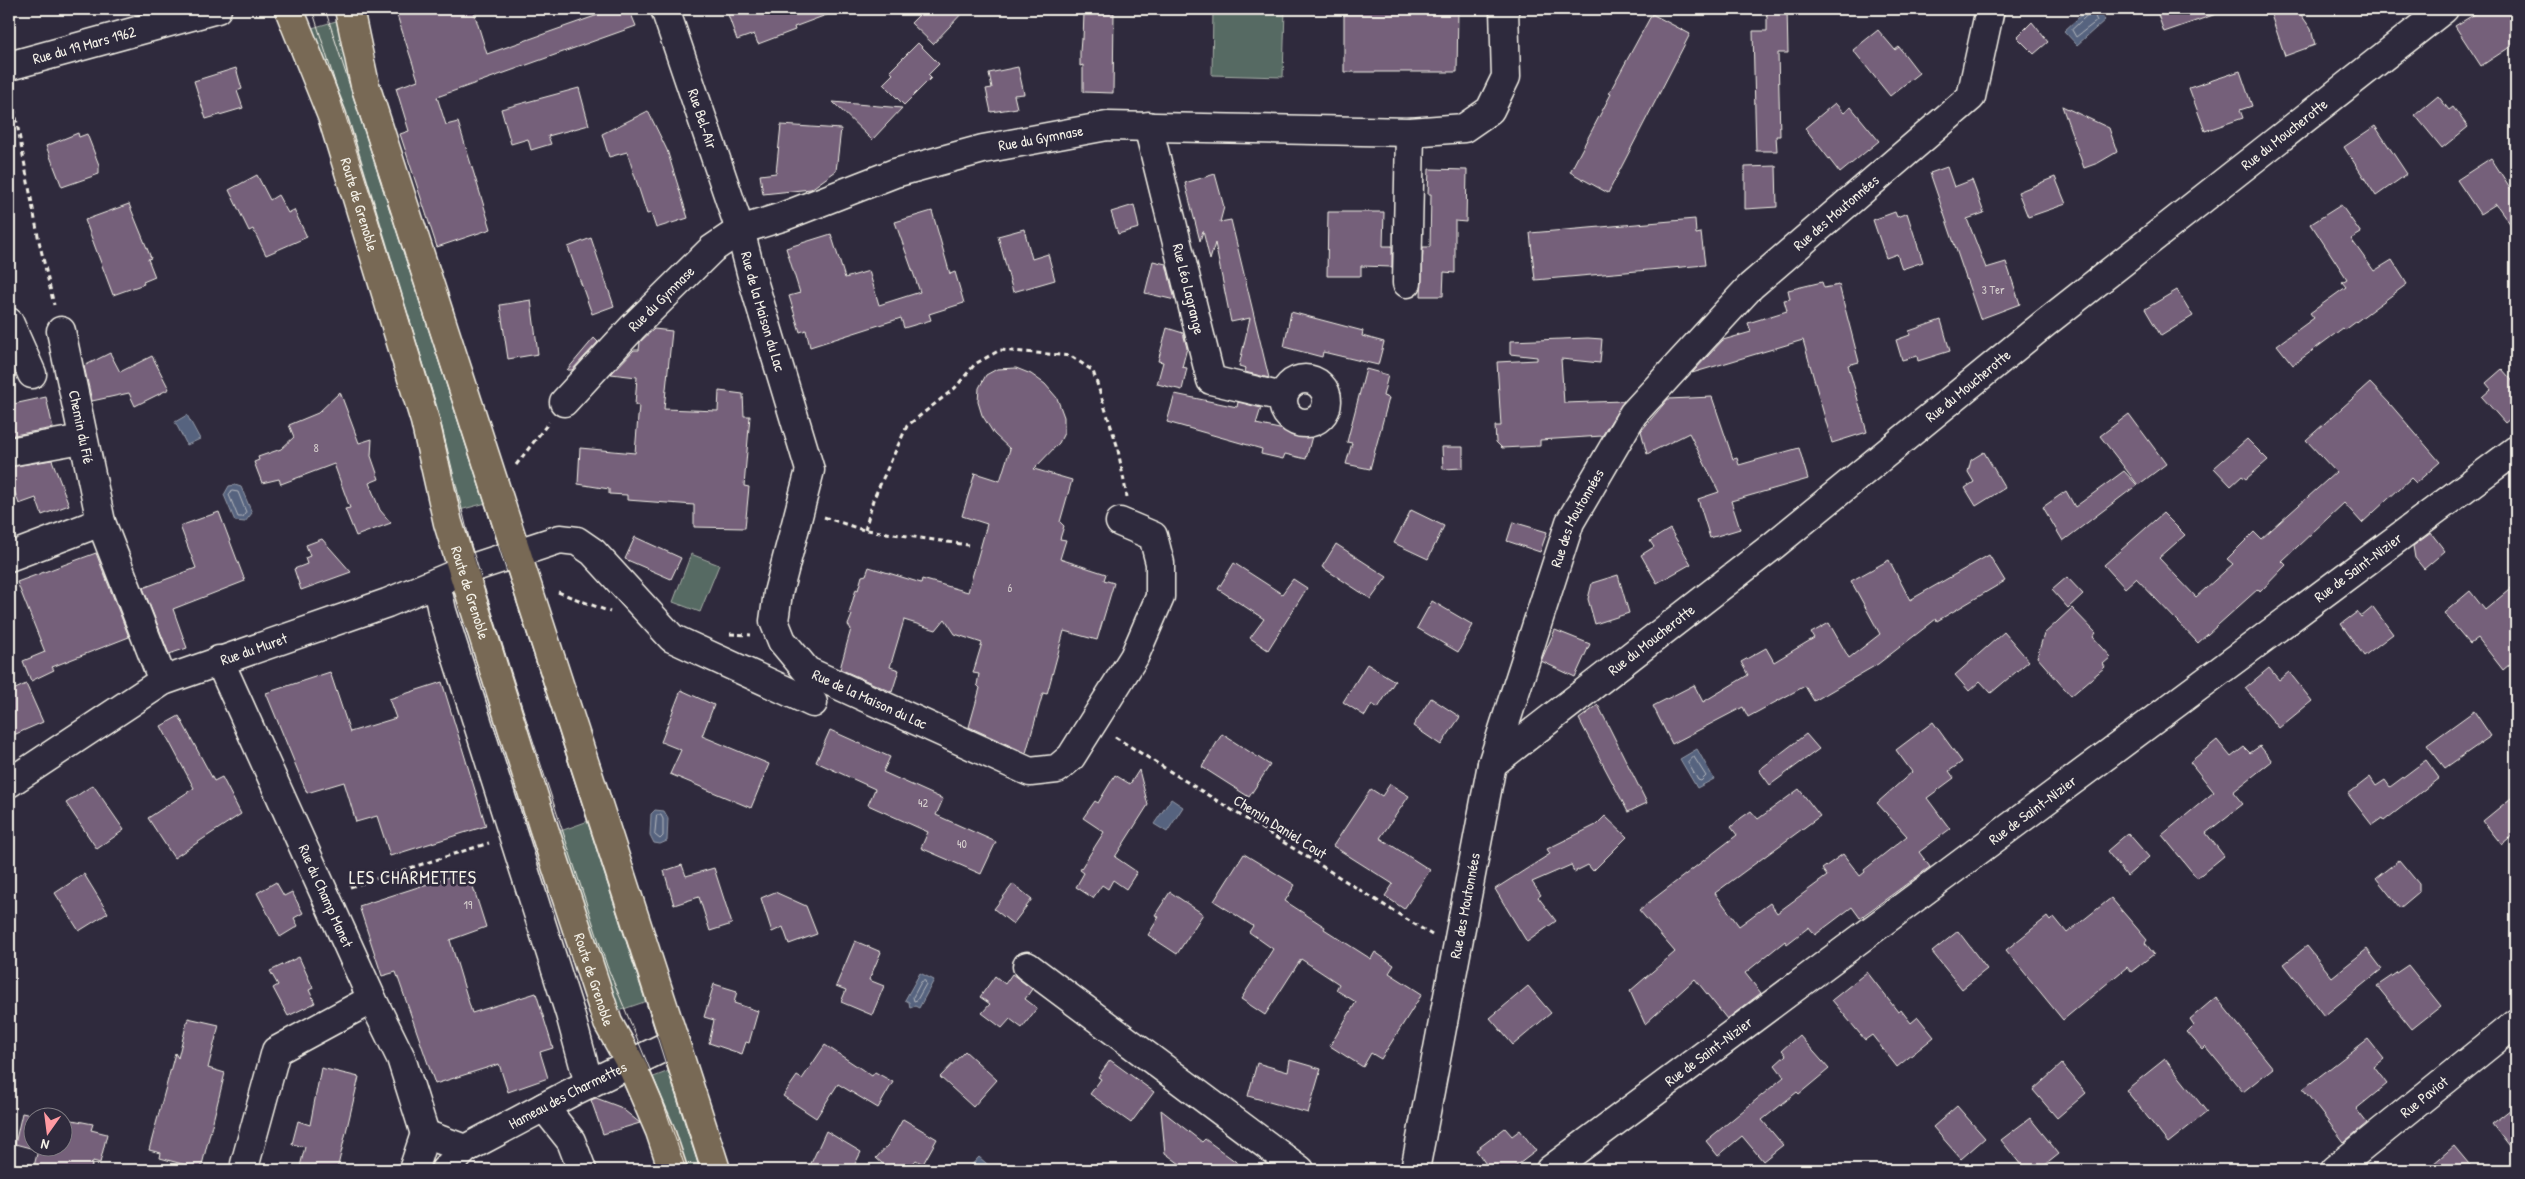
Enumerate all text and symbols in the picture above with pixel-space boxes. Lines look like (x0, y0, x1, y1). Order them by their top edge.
street label: Rue du 19 Mars 1962 (30, 21, 138, 69)
street label: Rue Bel-Air (683, 86, 723, 152)
street label: Rue du Moucherotte (2236, 94, 2332, 175)
street label: Rue du Gymnase (997, 120, 1085, 156)
street label: Route de Grenoble (335, 155, 384, 254)
street label: Rue des Moutonnées (1789, 169, 1883, 255)
street label: Rue Léo Lagrange (1168, 241, 1210, 336)
street label: Rue de la Maison du Lac (736, 249, 791, 374)
street label: Rue du Gymnase (623, 261, 699, 336)
house number: 3 Ter (1981, 281, 2005, 298)
street label: Rue du Moucherotte (1921, 344, 2015, 427)
street label: Chemin du Fié (64, 388, 100, 466)
house number: 8 (313, 439, 319, 456)
street label: Rue des Moutonnées (1545, 464, 1609, 570)
street label: Rue de Saint-Nizier (2310, 527, 2406, 607)
street label: Route de Grenoble (446, 543, 495, 642)
house number: 6 (1008, 579, 1013, 596)
street label: Rue du Moucherotte (1603, 599, 1699, 680)
street label: Rue du Muret (218, 627, 291, 670)
street label: Rue de la Maison du Lac (809, 664, 931, 734)
street label: Rue de Saint-Nizier (1984, 770, 2081, 850)
street label: Chemin Daniel Cout (1230, 790, 1332, 864)
house number: 42 (918, 794, 928, 811)
house number: 40 (957, 835, 967, 852)
street label: Rue du Champ Manet (294, 841, 359, 951)
street label: Rue des Moutonnées (1444, 851, 1485, 960)
district label: LES CHARMETTES (349, 865, 477, 890)
house number: 19 (464, 896, 473, 913)
street label: Route de Grenoble (569, 930, 619, 1029)
street label: Rue de Saint-Nizier (1660, 1011, 1757, 1091)
street label: Hameau des Charmettes (505, 1056, 630, 1134)
street label: Rue Paviot (2396, 1070, 2453, 1122)
north arrow (22, 1106, 72, 1156)
text: N (38, 1135, 51, 1155)

